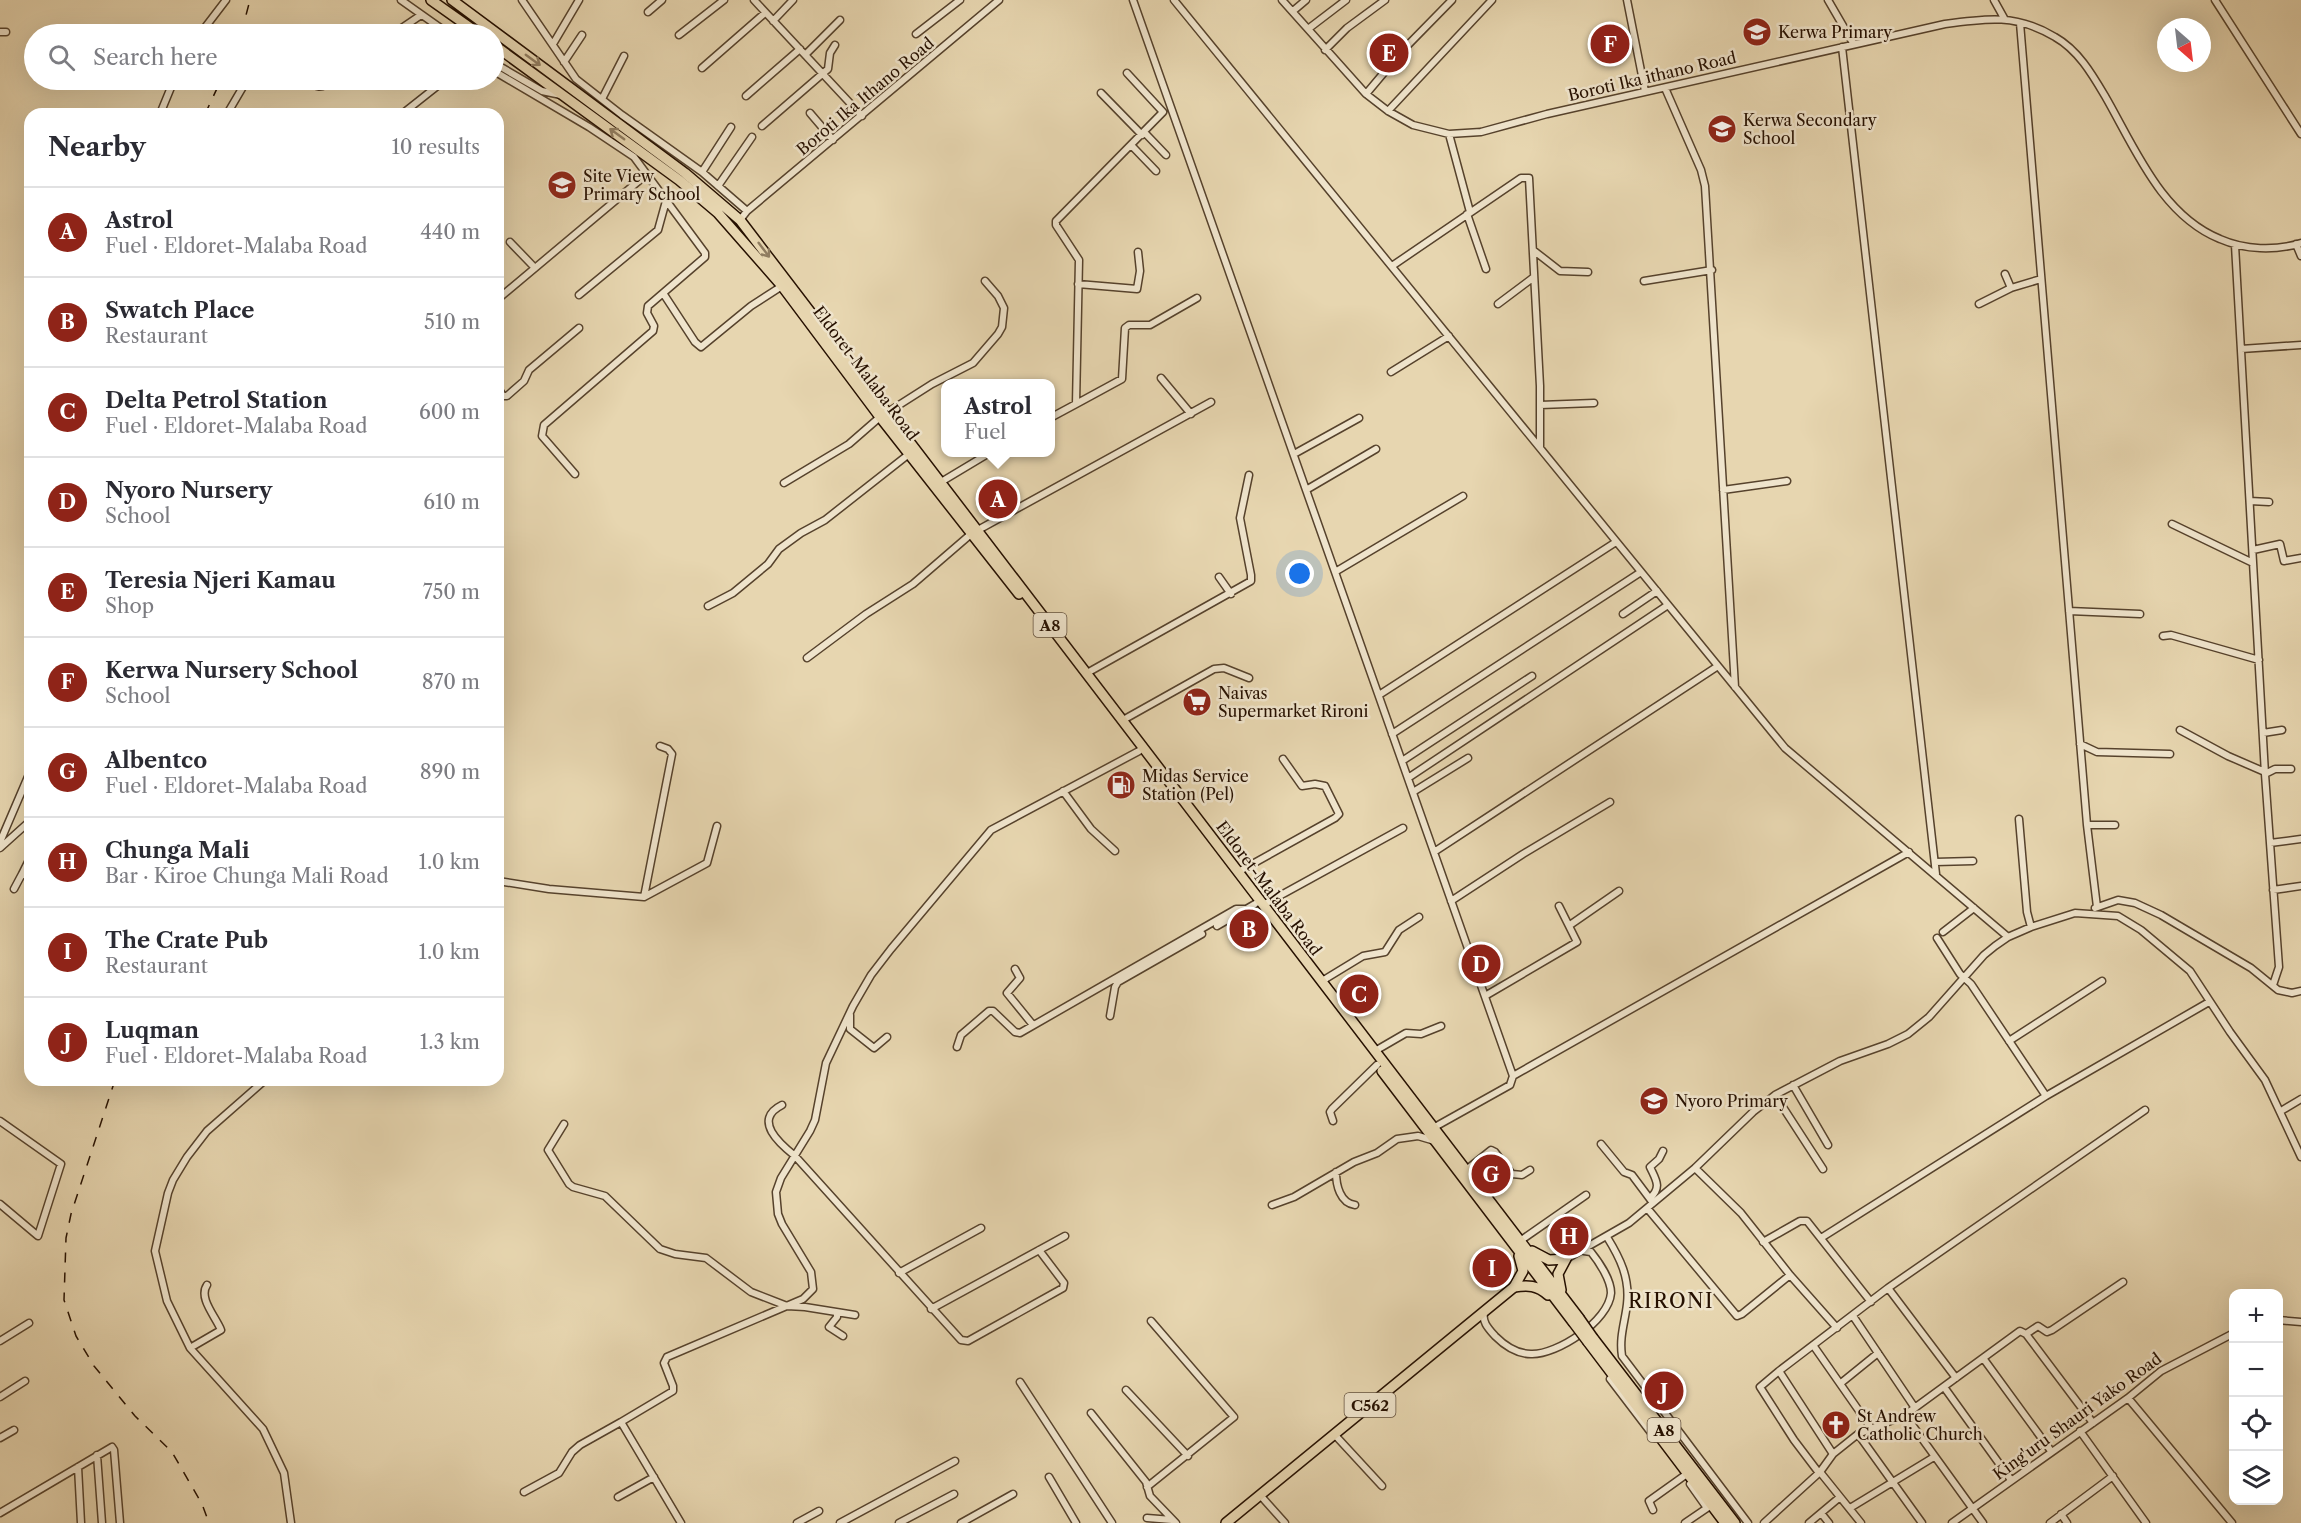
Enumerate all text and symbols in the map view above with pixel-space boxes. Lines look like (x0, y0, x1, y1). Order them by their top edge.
school or university icon: Kerwa Primary (1741, 16, 1773, 48)
north arrow (2157, 18, 2211, 72)
pin: F (1590, 22, 1630, 66)
place label: Kerwa Primary (1778, 22, 1893, 42)
search box (24, 24, 504, 90)
pin: E (1370, 31, 1408, 76)
street label: Boroti Ika Ithano Road (792, 33, 938, 159)
icon: search (45, 41, 78, 74)
text: Search here (93, 44, 218, 71)
street label: Boroti Ika ithano Road (1566, 47, 1738, 105)
one-way arrow (525, 53, 541, 66)
place label: Kerwa Secondary School (1743, 110, 1878, 148)
school or university icon: Kerwa Secondary School (1706, 113, 1738, 145)
one-way arrow (610, 128, 626, 140)
text: Nearby (48, 131, 146, 163)
text: 10 results (391, 135, 480, 159)
place label: Site View Primary School (583, 166, 701, 204)
school or university icon: Site View Primary School (546, 169, 578, 201)
text: Astrol (105, 207, 173, 234)
text: A (60, 220, 75, 244)
text: 440 m (420, 220, 480, 244)
text: Fuel · Eldoret-Malaba Road (105, 234, 368, 258)
one-way arrow (758, 241, 770, 257)
text: Swatch Place (105, 297, 254, 324)
street label: Eldoret-Malaba Road (809, 302, 923, 444)
text: B (60, 310, 75, 334)
text: 510 m (424, 310, 480, 334)
text: Restaurant (105, 324, 208, 348)
popup (941, 379, 1055, 457)
text: Delta Petrol Station (105, 387, 328, 414)
text: Astrol (964, 393, 1032, 420)
text: C (59, 400, 76, 424)
text: 600 m (419, 400, 480, 424)
text: Fuel · Eldoret-Malaba Road (105, 414, 368, 438)
text: Fuel (964, 420, 1006, 444)
pin: A (978, 476, 1018, 522)
text: Nyoro Nursery (105, 477, 272, 504)
text: D (59, 490, 76, 514)
text: 610 m (423, 490, 480, 514)
text: School (105, 504, 170, 528)
your location (1285, 559, 1314, 588)
text: Teresia Njeri Kamau (105, 567, 336, 594)
text: E (60, 580, 75, 604)
text: 750 m (423, 580, 480, 604)
text: Shop (105, 594, 154, 618)
road number: A8 (1034, 613, 1066, 637)
text: Kerwa Nursery School (105, 657, 358, 684)
text: F (61, 670, 74, 694)
text: 870 m (422, 670, 480, 694)
place label: Naivas Supermarket Rironi (1218, 683, 1369, 721)
text: School (105, 684, 170, 708)
supermarket icon: Naivas Supermarket Rironi (1181, 686, 1213, 718)
text: Albentco (105, 747, 207, 774)
text: G (59, 760, 76, 784)
text: 890 m (420, 760, 480, 784)
place label: Midas Service Station (Pel) (1142, 766, 1249, 804)
fuel station icon: Midas Service Station (Pel) (1105, 769, 1137, 801)
text: Fuel · Eldoret-Malaba Road (105, 774, 368, 798)
street label: Eldoret-Malaba Road (1212, 817, 1326, 959)
text: Chunga Mali (105, 837, 249, 864)
text: H (58, 850, 77, 874)
text: 1.0 km (419, 850, 480, 874)
text: Bar · Kiroe Chunga Mali Road (105, 864, 389, 888)
pin: B (1230, 906, 1268, 952)
text: The Crate Pub (105, 927, 268, 954)
text: I (63, 940, 72, 964)
text: 1.0 km (419, 940, 480, 964)
pin: D (1462, 942, 1500, 986)
text: Restaurant (105, 954, 208, 978)
pin: C (1340, 972, 1378, 1016)
text: Luqman (105, 1017, 199, 1044)
text: J (63, 1030, 72, 1054)
text: 1.3 km (420, 1030, 480, 1054)
text: Fuel · Eldoret-Malaba Road (105, 1044, 368, 1068)
school or university icon: Nyoro Primary (1638, 1085, 1670, 1117)
place label: Nyoro Primary (1675, 1091, 1789, 1111)
pin: G (1472, 1152, 1510, 1196)
pin: H (1550, 1214, 1588, 1258)
pin: I (1472, 1246, 1512, 1290)
district label: RIRONI (1628, 1289, 1714, 1313)
map controls (2229, 1289, 2283, 1505)
button: + (2229, 1289, 2283, 1343)
button: − (2229, 1343, 2283, 1397)
street label: King'uru Shauri Yako Road (1989, 1348, 2165, 1484)
pin: J (1644, 1368, 1684, 1414)
road number: C562 (1344, 1393, 1396, 1417)
button: locate (2229, 1397, 2283, 1451)
place label: St Andrew Catholic Church (1857, 1406, 1983, 1444)
church icon: St Andrew Catholic Church (1820, 1409, 1852, 1441)
road number: A8 (1648, 1418, 1680, 1442)
button: layers (2229, 1451, 2283, 1505)

